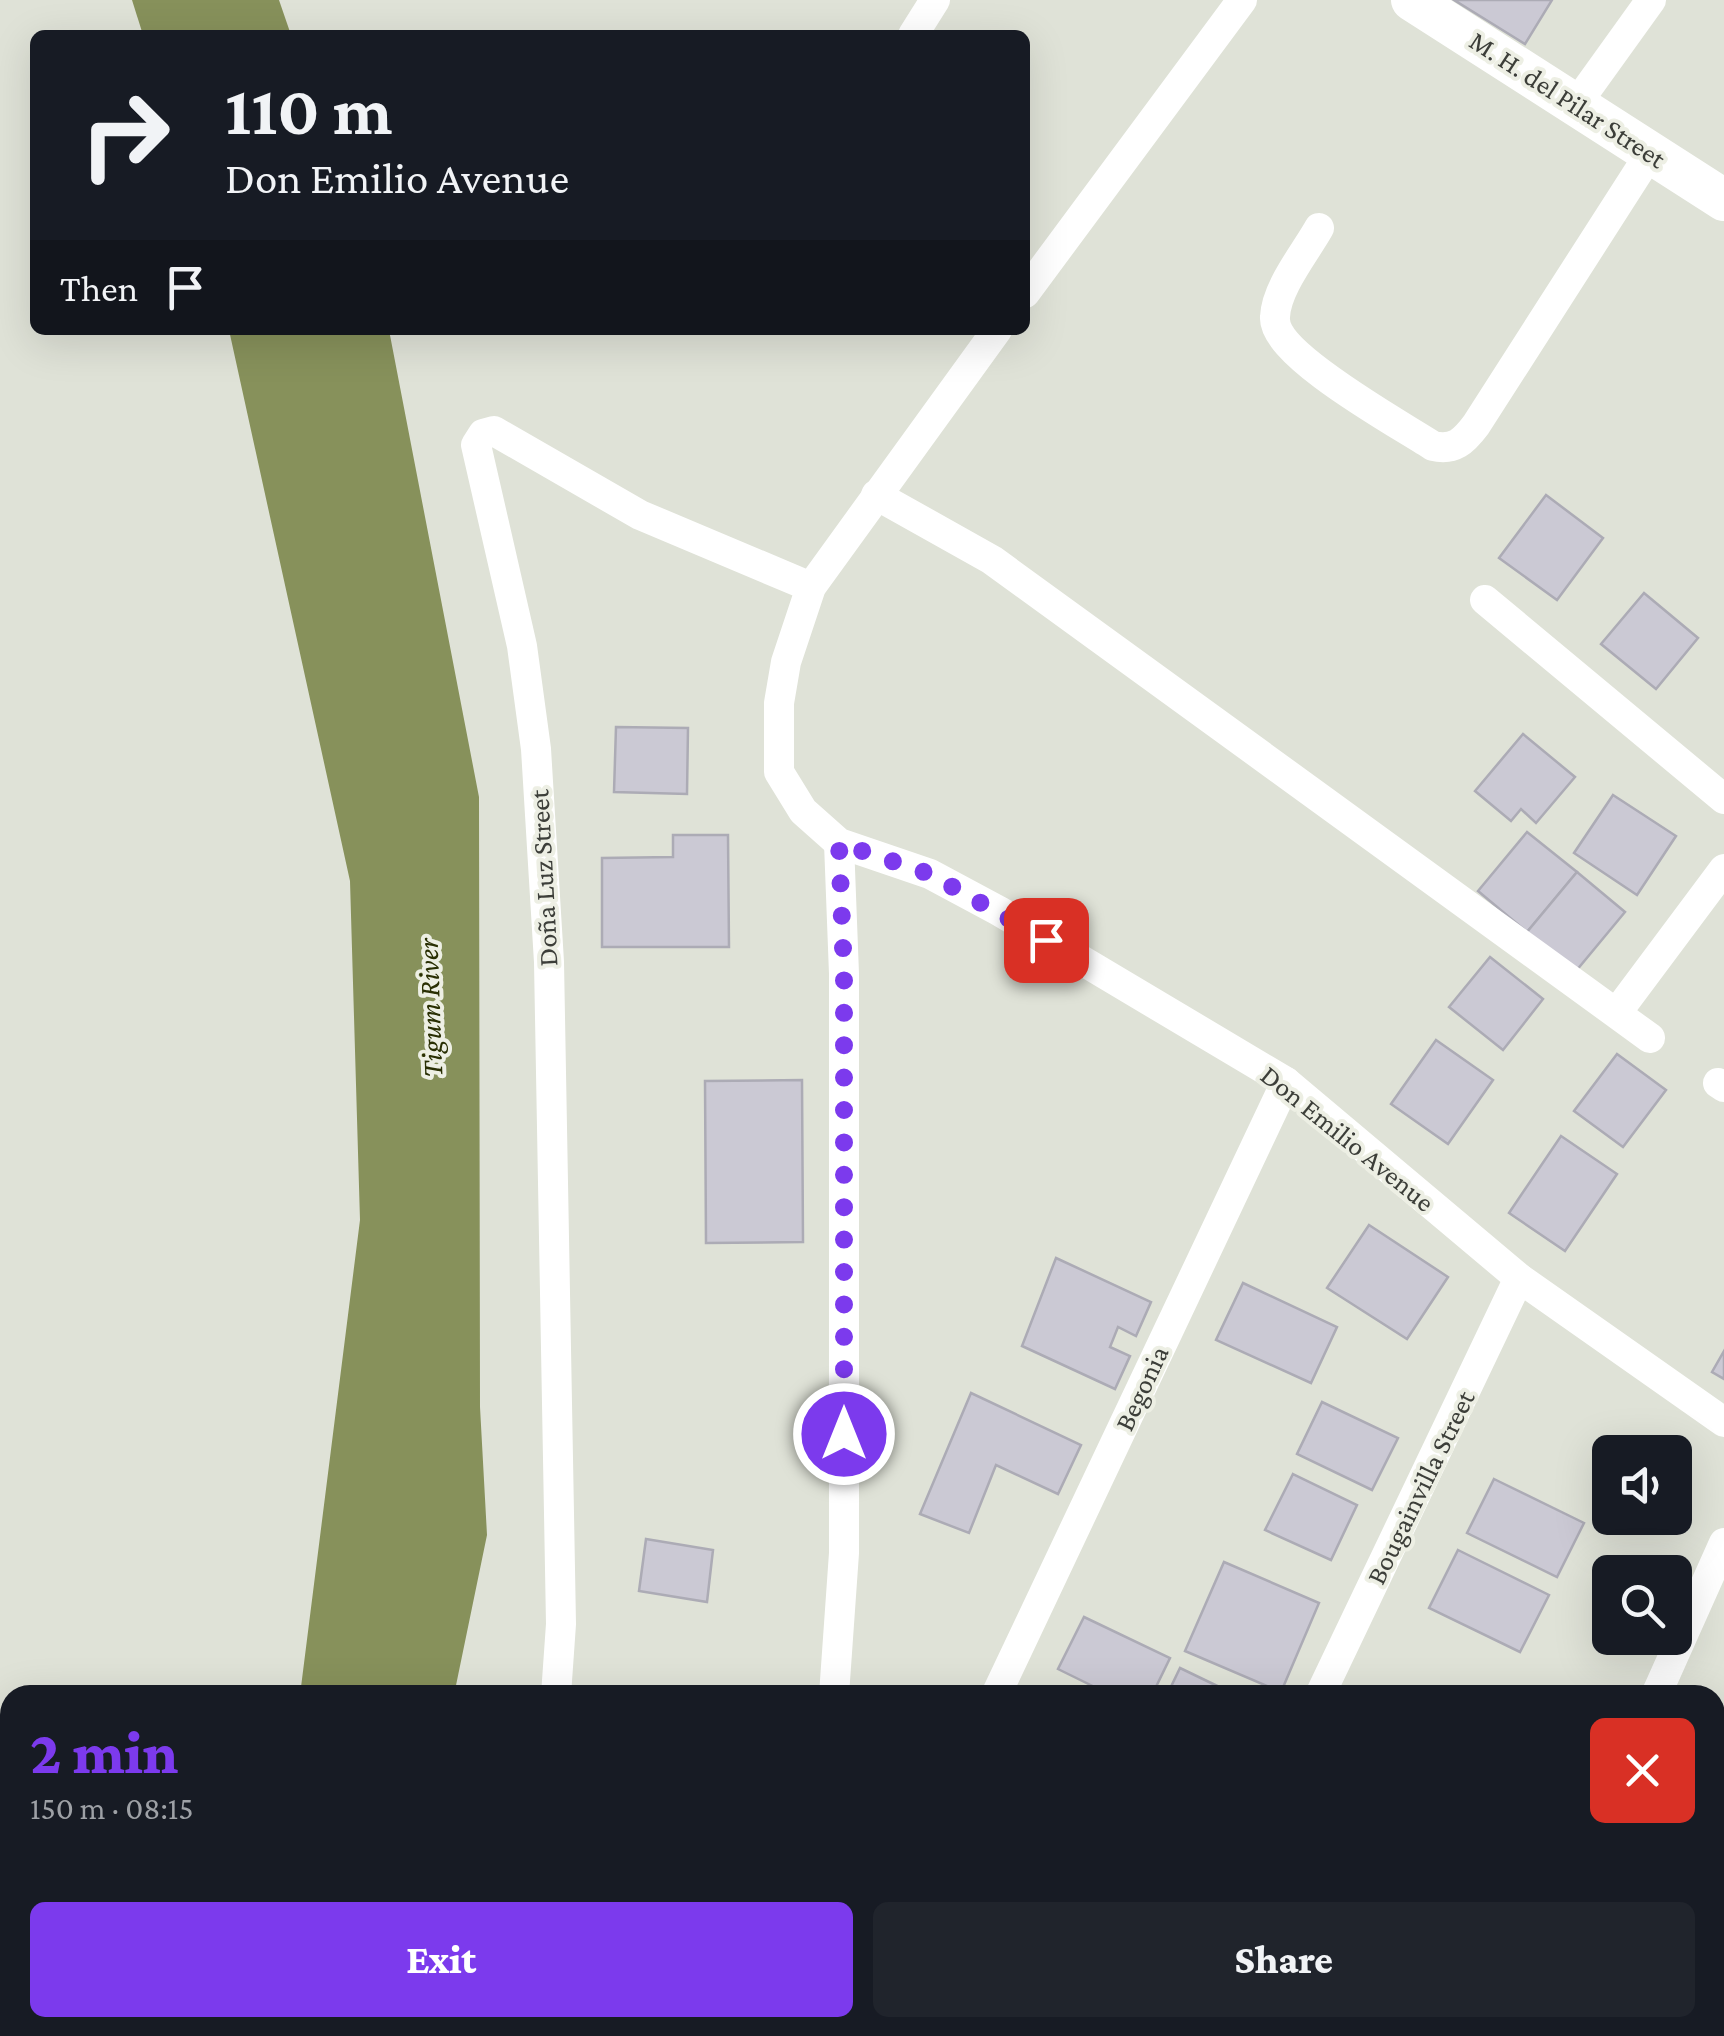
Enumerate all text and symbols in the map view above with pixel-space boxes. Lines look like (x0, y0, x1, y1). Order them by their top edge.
street label: M. H. del Pilar Street (1464, 25, 1672, 175)
icon: right (60, 70, 190, 200)
text: 110 m (225, 71, 393, 149)
text: Don Emilio Avenue (225, 153, 569, 203)
icon: arrive (158, 260, 213, 315)
text: Then (60, 267, 138, 309)
street label: Doña Luz Street (523, 788, 564, 967)
pin (1004, 898, 1089, 983)
icon: arrive (1019, 913, 1074, 968)
water label: Tigum River (411, 936, 449, 1078)
street label: Don Emilio Avenue (1255, 1059, 1441, 1218)
street label: Begonia (1108, 1341, 1175, 1436)
position arrow (792, 1382, 896, 1486)
street label: Bougainvilla Street (1360, 1385, 1481, 1589)
map controls (1592, 1435, 1692, 1655)
button: sound (1592, 1435, 1692, 1535)
button: search (1592, 1555, 1692, 1655)
button: close (1590, 1718, 1695, 1823)
text: 2 min (30, 1719, 178, 1786)
text: 150 m · 08:15 (30, 1790, 194, 1826)
button: Exit (30, 1902, 853, 2017)
button: Share (873, 1902, 1695, 2017)

